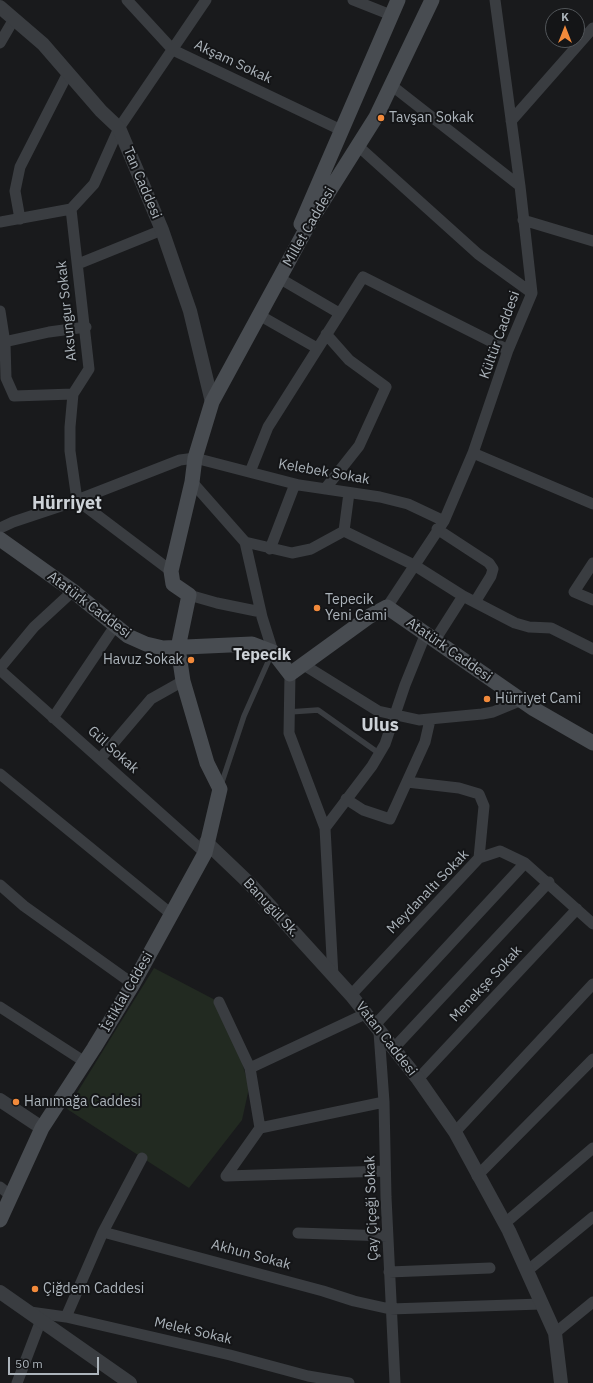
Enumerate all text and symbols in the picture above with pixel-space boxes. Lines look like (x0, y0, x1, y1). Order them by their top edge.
north arrow (545, 8, 585, 48)
text: K (561, 10, 569, 24)
street label: Akşam Sokak (191, 37, 275, 87)
place label: Tavşan Sokak (389, 110, 474, 126)
marker: Tavşan Sokak (376, 113, 386, 123)
street label: Tan Caddesi (119, 145, 165, 221)
street label: Millet Caddesi (280, 184, 338, 270)
street label: Aksungur Sokak (53, 260, 81, 362)
street label: Kültür Caddesi (476, 289, 524, 381)
street label: Kelebek Sokak (277, 456, 371, 488)
district label: Hürriyet (32, 493, 102, 515)
street label: Atatürk Caddesi (44, 568, 134, 642)
place label: Tepecik Yeni Cami (325, 592, 387, 624)
marker: Tepecik Yeni Cami (312, 603, 322, 613)
street label: Atatürk Caddesi (403, 614, 495, 686)
district label: Tepecik (233, 645, 291, 665)
place label: Havuz Sokak (103, 652, 183, 668)
marker: Havuz Sokak (186, 655, 196, 665)
place label: Hürriyet Cami (495, 691, 581, 707)
marker: Hürriyet Cami (482, 694, 492, 704)
district label: Ulus (361, 715, 399, 737)
street label: Gül Sokak (84, 723, 142, 777)
street label: Meydanaltı Sokak (384, 846, 472, 938)
street label: Banugül Sk. (240, 875, 302, 941)
street label: Menekşe Sokak (446, 942, 526, 1026)
street label: İstiklal Cddesi (97, 949, 157, 1035)
street label: Vatan Caddesi (352, 999, 420, 1079)
place label: Hanımağa Caddesi (24, 1094, 141, 1110)
marker: Hanımağa Caddesi (11, 1097, 21, 1107)
street label: Çay Çiçeği Sokak (362, 1155, 382, 1261)
street label: Akhun Sokak (209, 1236, 293, 1274)
place label: Çiğdem Caddesi (43, 1281, 144, 1297)
marker: Çiğdem Caddesi (30, 1284, 40, 1294)
street label: Melek Sokak (152, 1314, 234, 1348)
scale bar (10, 1349, 101, 1375)
text: 50 m (15, 1356, 43, 1371)

